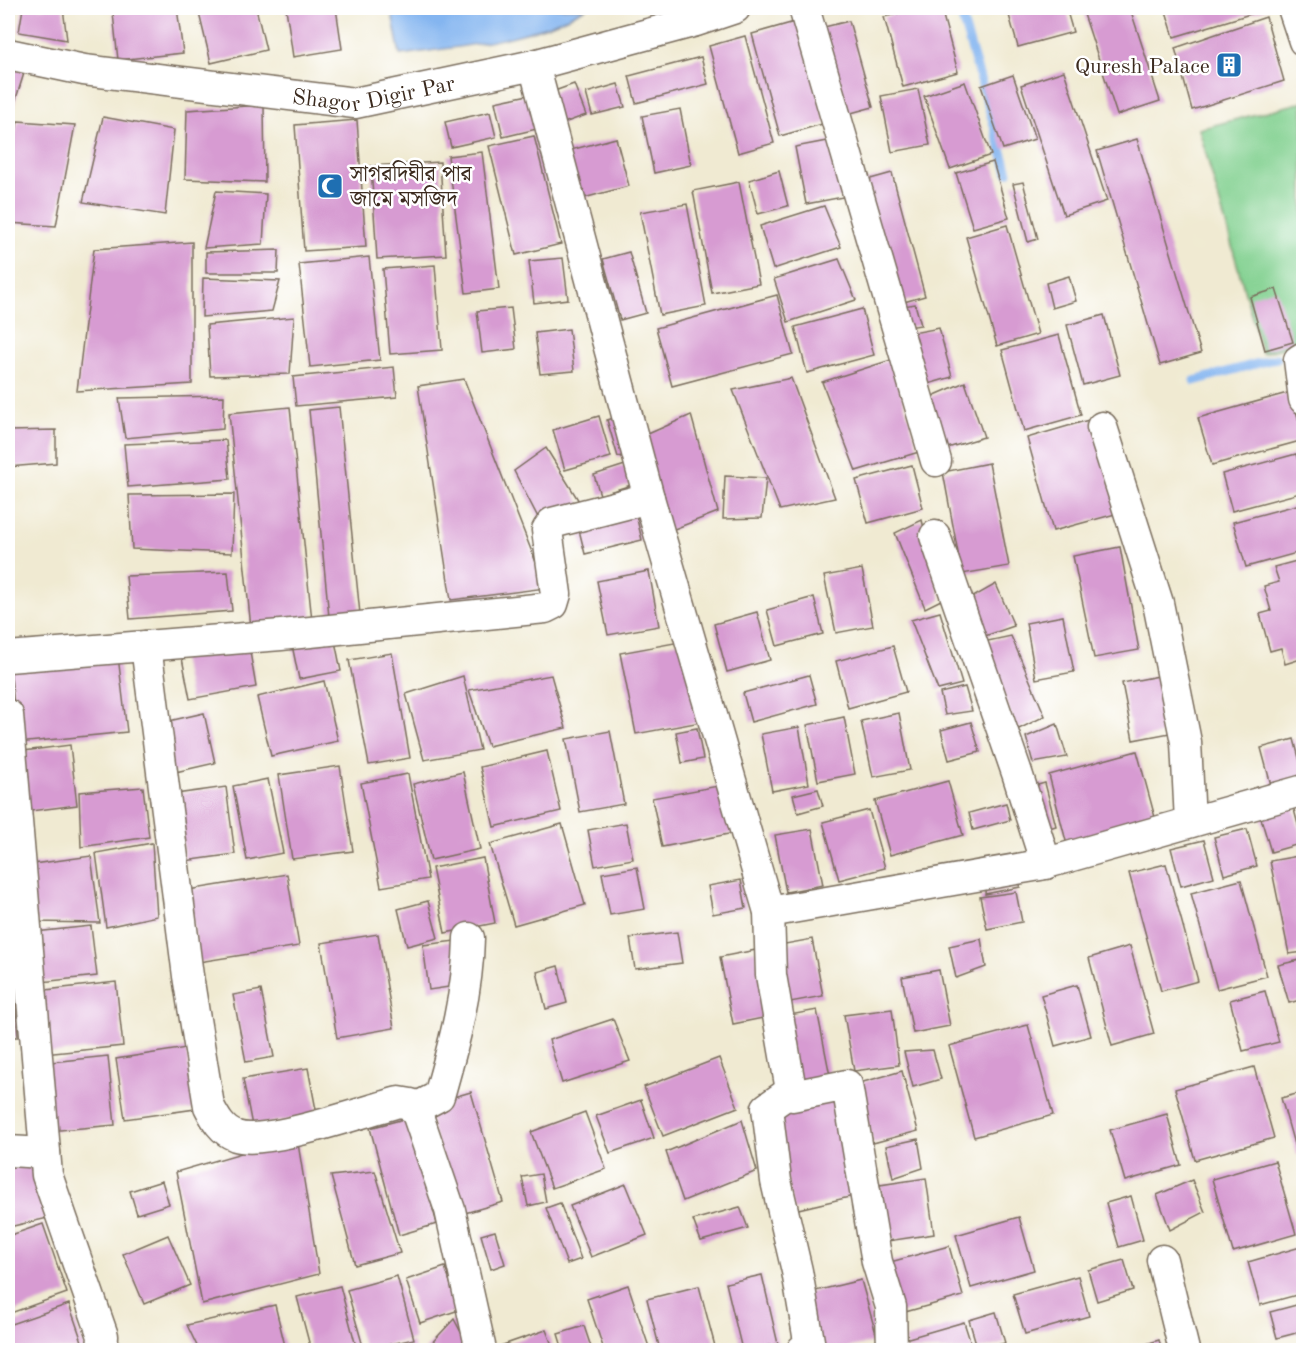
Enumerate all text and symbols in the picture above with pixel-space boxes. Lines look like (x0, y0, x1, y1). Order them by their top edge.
building icon: Quresh Palace (1214, 50, 1244, 80)
place label: Quresh Palace (1075, 56, 1210, 78)
street label: Shagor Digir Par (291, 73, 457, 116)
place label: সাগরদিঘীর পার জামে মসজিদ (349, 160, 473, 211)
mosque icon: সাগরদিঘীর পার জামে মসজিদ (315, 171, 345, 201)

